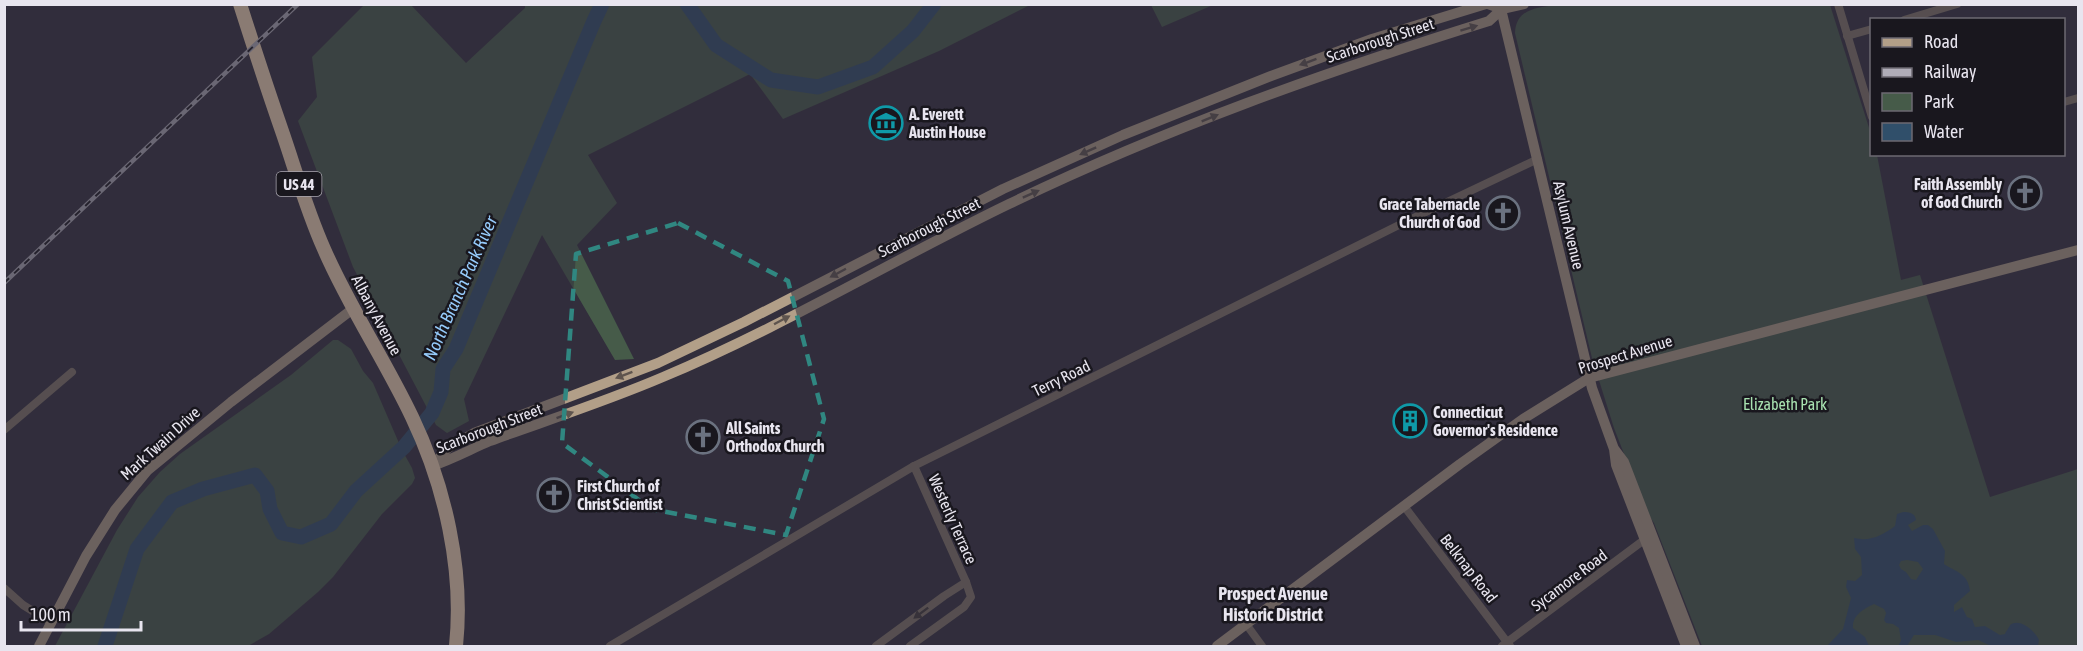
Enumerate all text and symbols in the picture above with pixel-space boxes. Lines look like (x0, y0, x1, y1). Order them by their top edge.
street label: Scarborough Street (1324, 14, 1437, 67)
legend (1870, 18, 2065, 156)
one-way arrow (1460, 23, 1478, 32)
text: Road (1924, 31, 1958, 52)
one-way arrow (1299, 58, 1317, 68)
text: Railway (1924, 61, 1976, 82)
text: Park (1924, 91, 1954, 112)
museum icon: A. Everett Austin House (868, 105, 904, 141)
place label: A. Everett Austin House (908, 105, 986, 141)
one-way arrow (1201, 113, 1219, 122)
text: Water (1924, 121, 1964, 142)
one-way arrow (1080, 146, 1097, 155)
road number: US 44 (276, 172, 322, 196)
place label: Faith Assembly of God Church (1914, 175, 2002, 211)
church icon: Faith Assembly of God Church (2007, 175, 2043, 211)
street label: Asylum Avenue (1549, 179, 1588, 271)
one-way arrow (1022, 190, 1039, 199)
street label: Scarborough Street (875, 193, 984, 261)
place label: Grace Tabernacle Church of God (1379, 195, 1480, 231)
church icon: Grace Tabernacle Church of God (1485, 195, 1521, 231)
water label: North Branch Park River (419, 212, 501, 363)
one-way arrow (829, 268, 846, 278)
street label: Albany Avenue (348, 272, 406, 359)
one-way arrow (774, 315, 791, 325)
street label: Prospect Avenue (1576, 331, 1675, 378)
street label: Terry Road (1029, 356, 1093, 401)
one-way arrow (615, 371, 633, 381)
park label: Elizabeth Park (1743, 395, 1827, 413)
street label: Scarborough Street (434, 399, 545, 457)
street label: Mark Twain Drive (117, 403, 203, 483)
building icon: Connecticut Governor's Residence (1392, 403, 1428, 439)
place label: Connecticut Governor's Residence (1433, 403, 1558, 439)
one-way arrow (556, 410, 574, 420)
church icon: All Saints Orthodox Church (685, 419, 721, 455)
place label: All Saints Orthodox Church (725, 419, 825, 455)
street label: Westerly Terrace (924, 471, 981, 567)
church icon: First Church of Christ Scientist (536, 477, 572, 513)
place label: First Church of Christ Scientist (577, 477, 663, 513)
street label: Belknap Road (1436, 530, 1501, 606)
street label: Sycamore Road (1528, 546, 1611, 615)
district label: Prospect Avenue Historic District (1218, 583, 1328, 625)
scale bar (21, 594, 141, 632)
text: 100 m (30, 604, 71, 625)
one-way arrow (913, 607, 928, 619)

